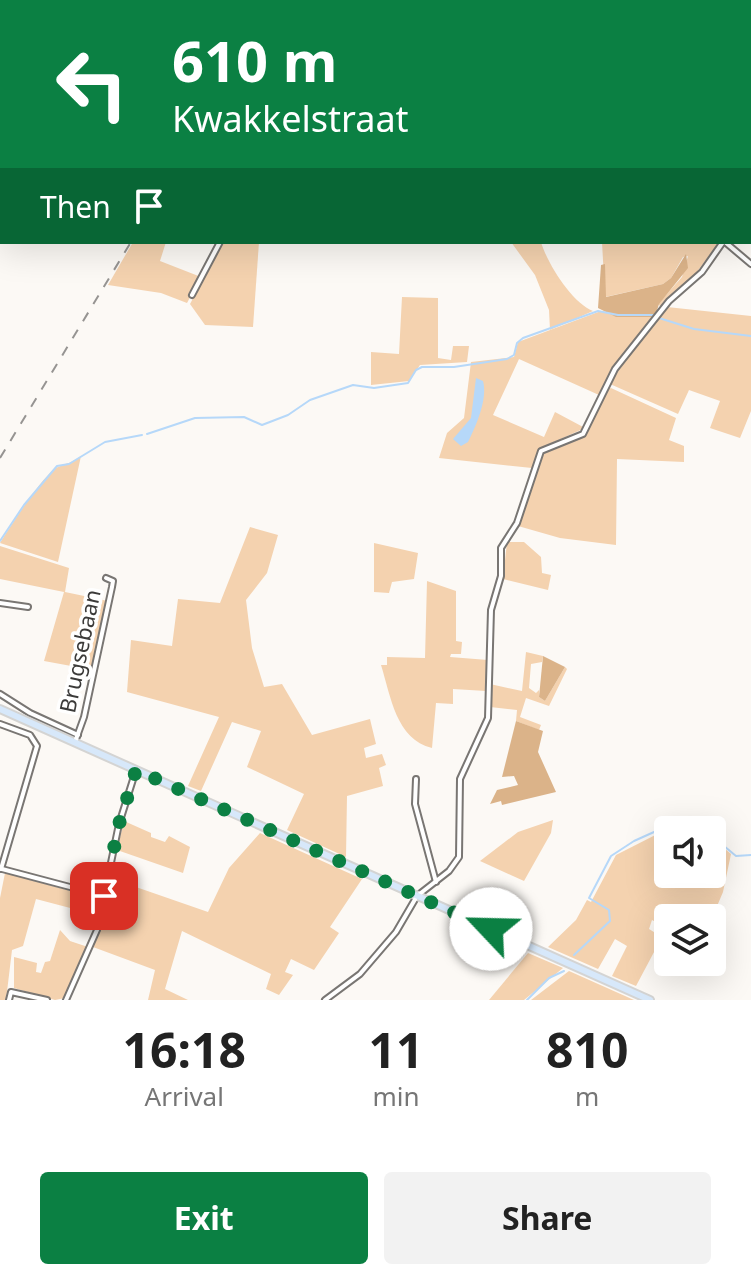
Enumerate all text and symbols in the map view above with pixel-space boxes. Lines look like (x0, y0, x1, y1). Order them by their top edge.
text: 610 m (172, 22, 337, 98)
icon: left (40, 32, 144, 136)
text: Kwakkelstraat (172, 94, 409, 143)
icon: arrive (127, 184, 171, 228)
text: Then (40, 186, 111, 227)
street label: Brugsebaan (51, 586, 107, 715)
map controls (654, 816, 726, 976)
button: sound (654, 816, 726, 888)
pin (70, 862, 138, 930)
icon: arrive (82, 874, 126, 918)
position arrow (449, 887, 533, 971)
button: layers (654, 904, 726, 976)
text: 16:18 (123, 1017, 246, 1082)
text: 11 (369, 1017, 423, 1082)
text: 810 (546, 1017, 628, 1082)
text: Arrival (145, 1078, 224, 1114)
text: min (372, 1078, 420, 1114)
text: m (575, 1078, 599, 1114)
button: Exit (40, 1172, 368, 1264)
button: Share (384, 1172, 711, 1264)

